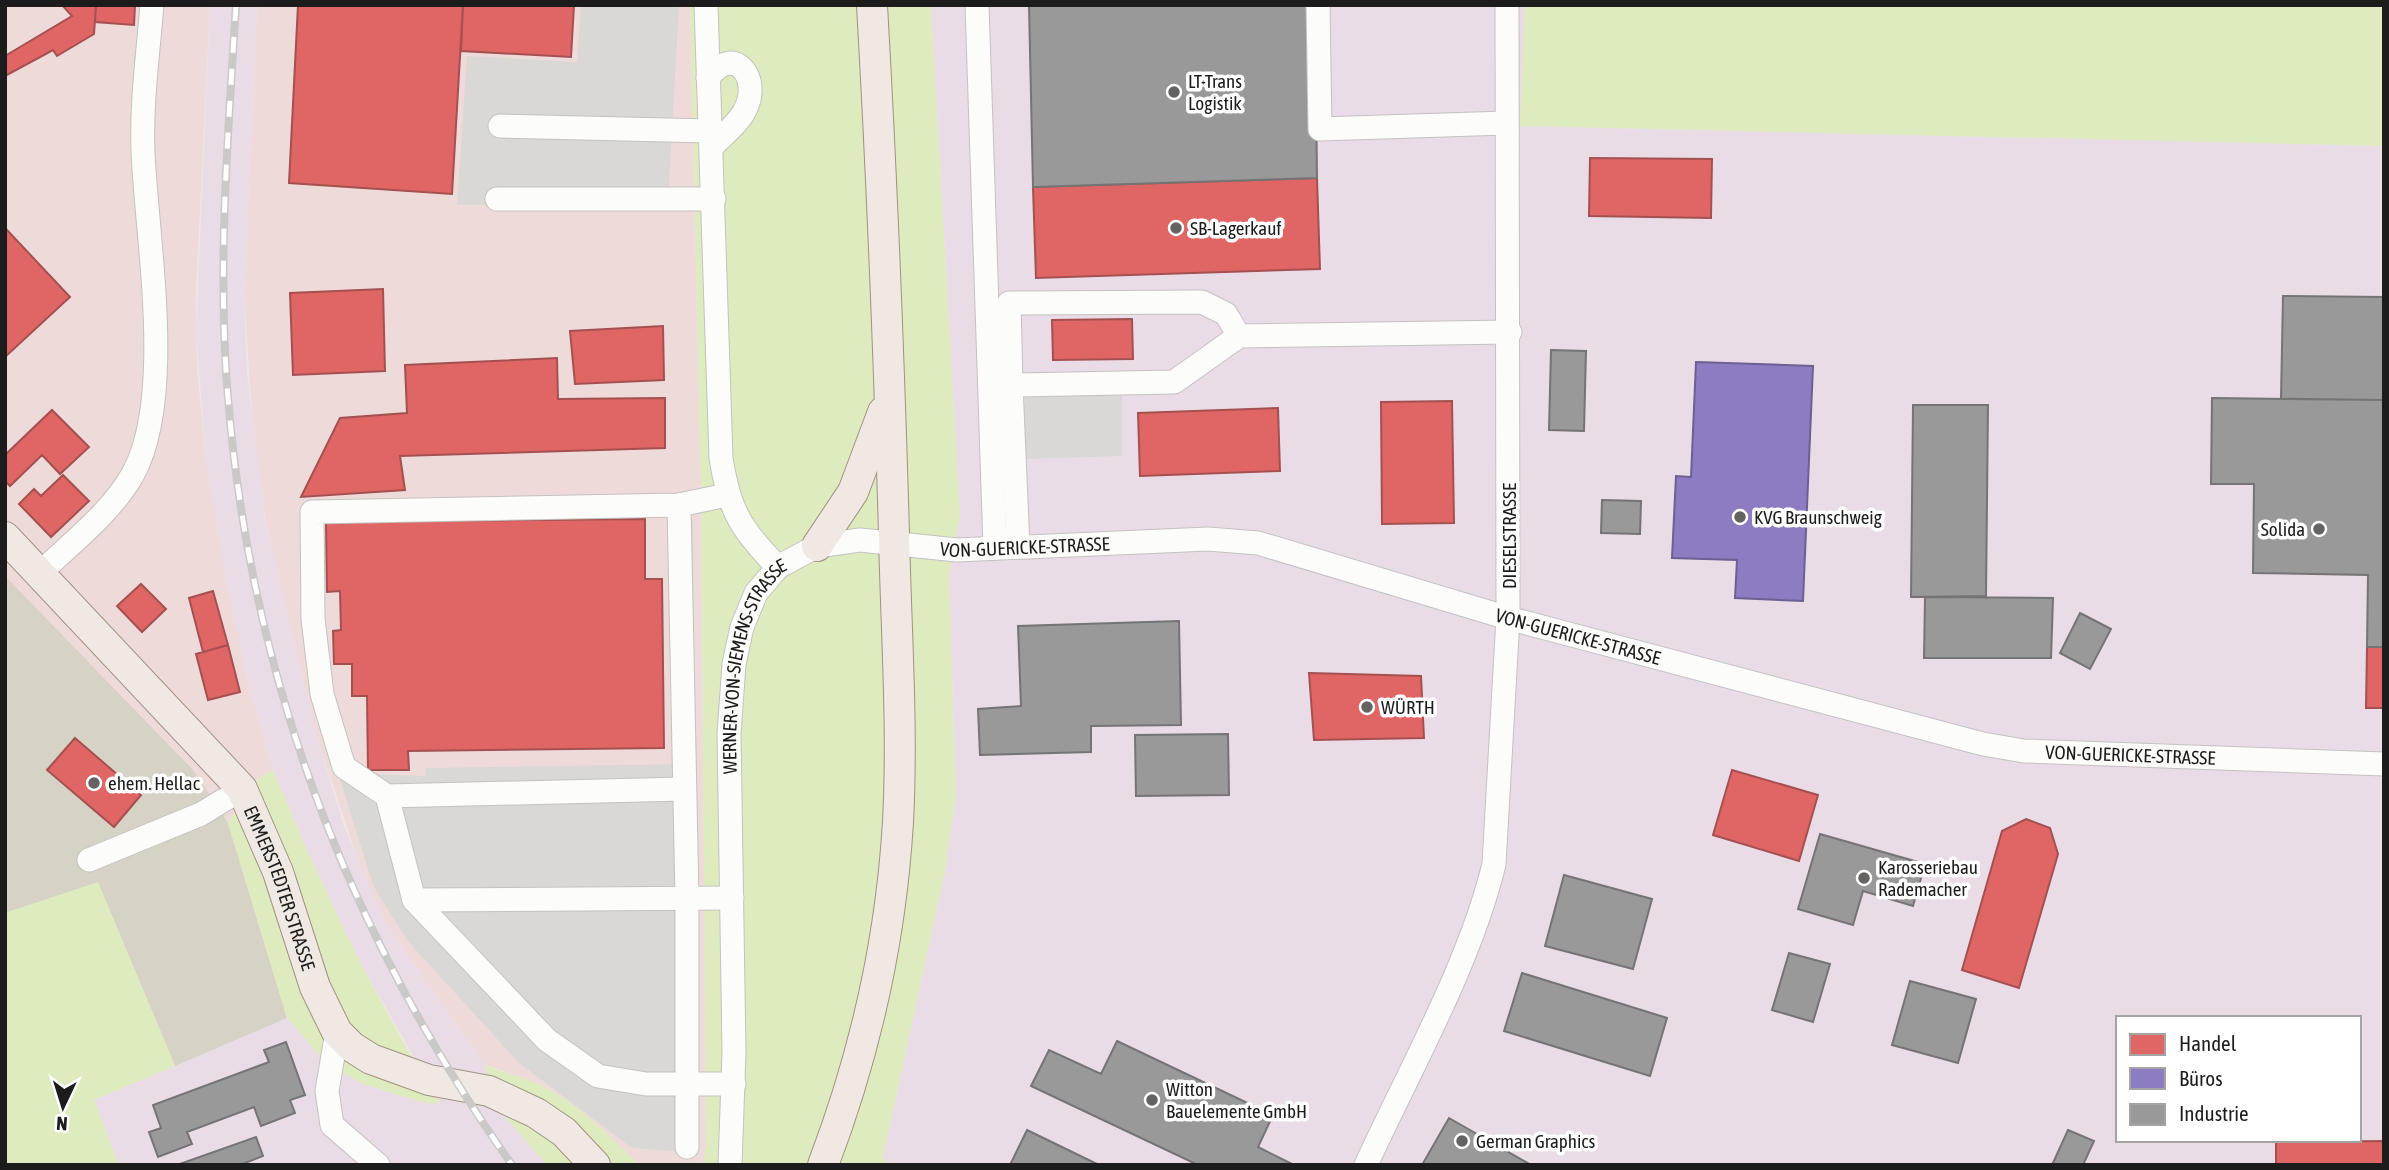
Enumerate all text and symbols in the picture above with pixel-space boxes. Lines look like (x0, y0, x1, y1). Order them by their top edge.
place label: LT-Trans Logistik (1188, 70, 1242, 114)
marker: LT-Trans Logistik (1166, 84, 1182, 100)
place label: SB-Lagerkauf (1190, 217, 1282, 239)
marker: SB-Lagerkauf (1168, 220, 1184, 236)
street label: DIESELSTRASSE (1498, 483, 1520, 589)
place label: KVG Braunschweig (1754, 506, 1883, 528)
marker: KVG Braunschweig (1732, 509, 1748, 525)
place label: Solida (2261, 518, 2305, 540)
marker: Solida (2311, 521, 2327, 537)
street label: VON-GUERICKE-STRASSE (939, 532, 1110, 561)
street label: WERNER-VON-SIEMENS-STRASSE (718, 554, 790, 774)
street label: VON-GUERICKE-STRASSE (1493, 604, 1663, 669)
place label: WÜRTH (1381, 696, 1435, 718)
marker: WÜRTH (1359, 699, 1375, 715)
street label: VON-GUERICKE-STRASSE (2045, 741, 2216, 769)
place label: ehem. Hellac (108, 772, 201, 794)
marker: ehem. Hellac (86, 775, 102, 791)
street label: EMMERSTEDTER STRASSE (240, 802, 320, 973)
place label: Karosseriebau Rademacher (1878, 856, 1978, 900)
marker: Karosseriebau Rademacher (1856, 870, 1872, 886)
legend (2116, 1016, 2361, 1142)
text: Handel (2179, 1031, 2237, 1055)
text: Büros (2179, 1066, 2223, 1090)
north arrow (28, 1072, 98, 1142)
place label: Witton Bauelemente GmbH (1166, 1078, 1307, 1122)
marker: Witton Bauelemente GmbH (1144, 1092, 1160, 1108)
text: Industrie (2179, 1101, 2249, 1125)
text: N (55, 1113, 68, 1135)
place label: German Graphics (1476, 1130, 1595, 1152)
marker: German Graphics (1454, 1133, 1470, 1149)

